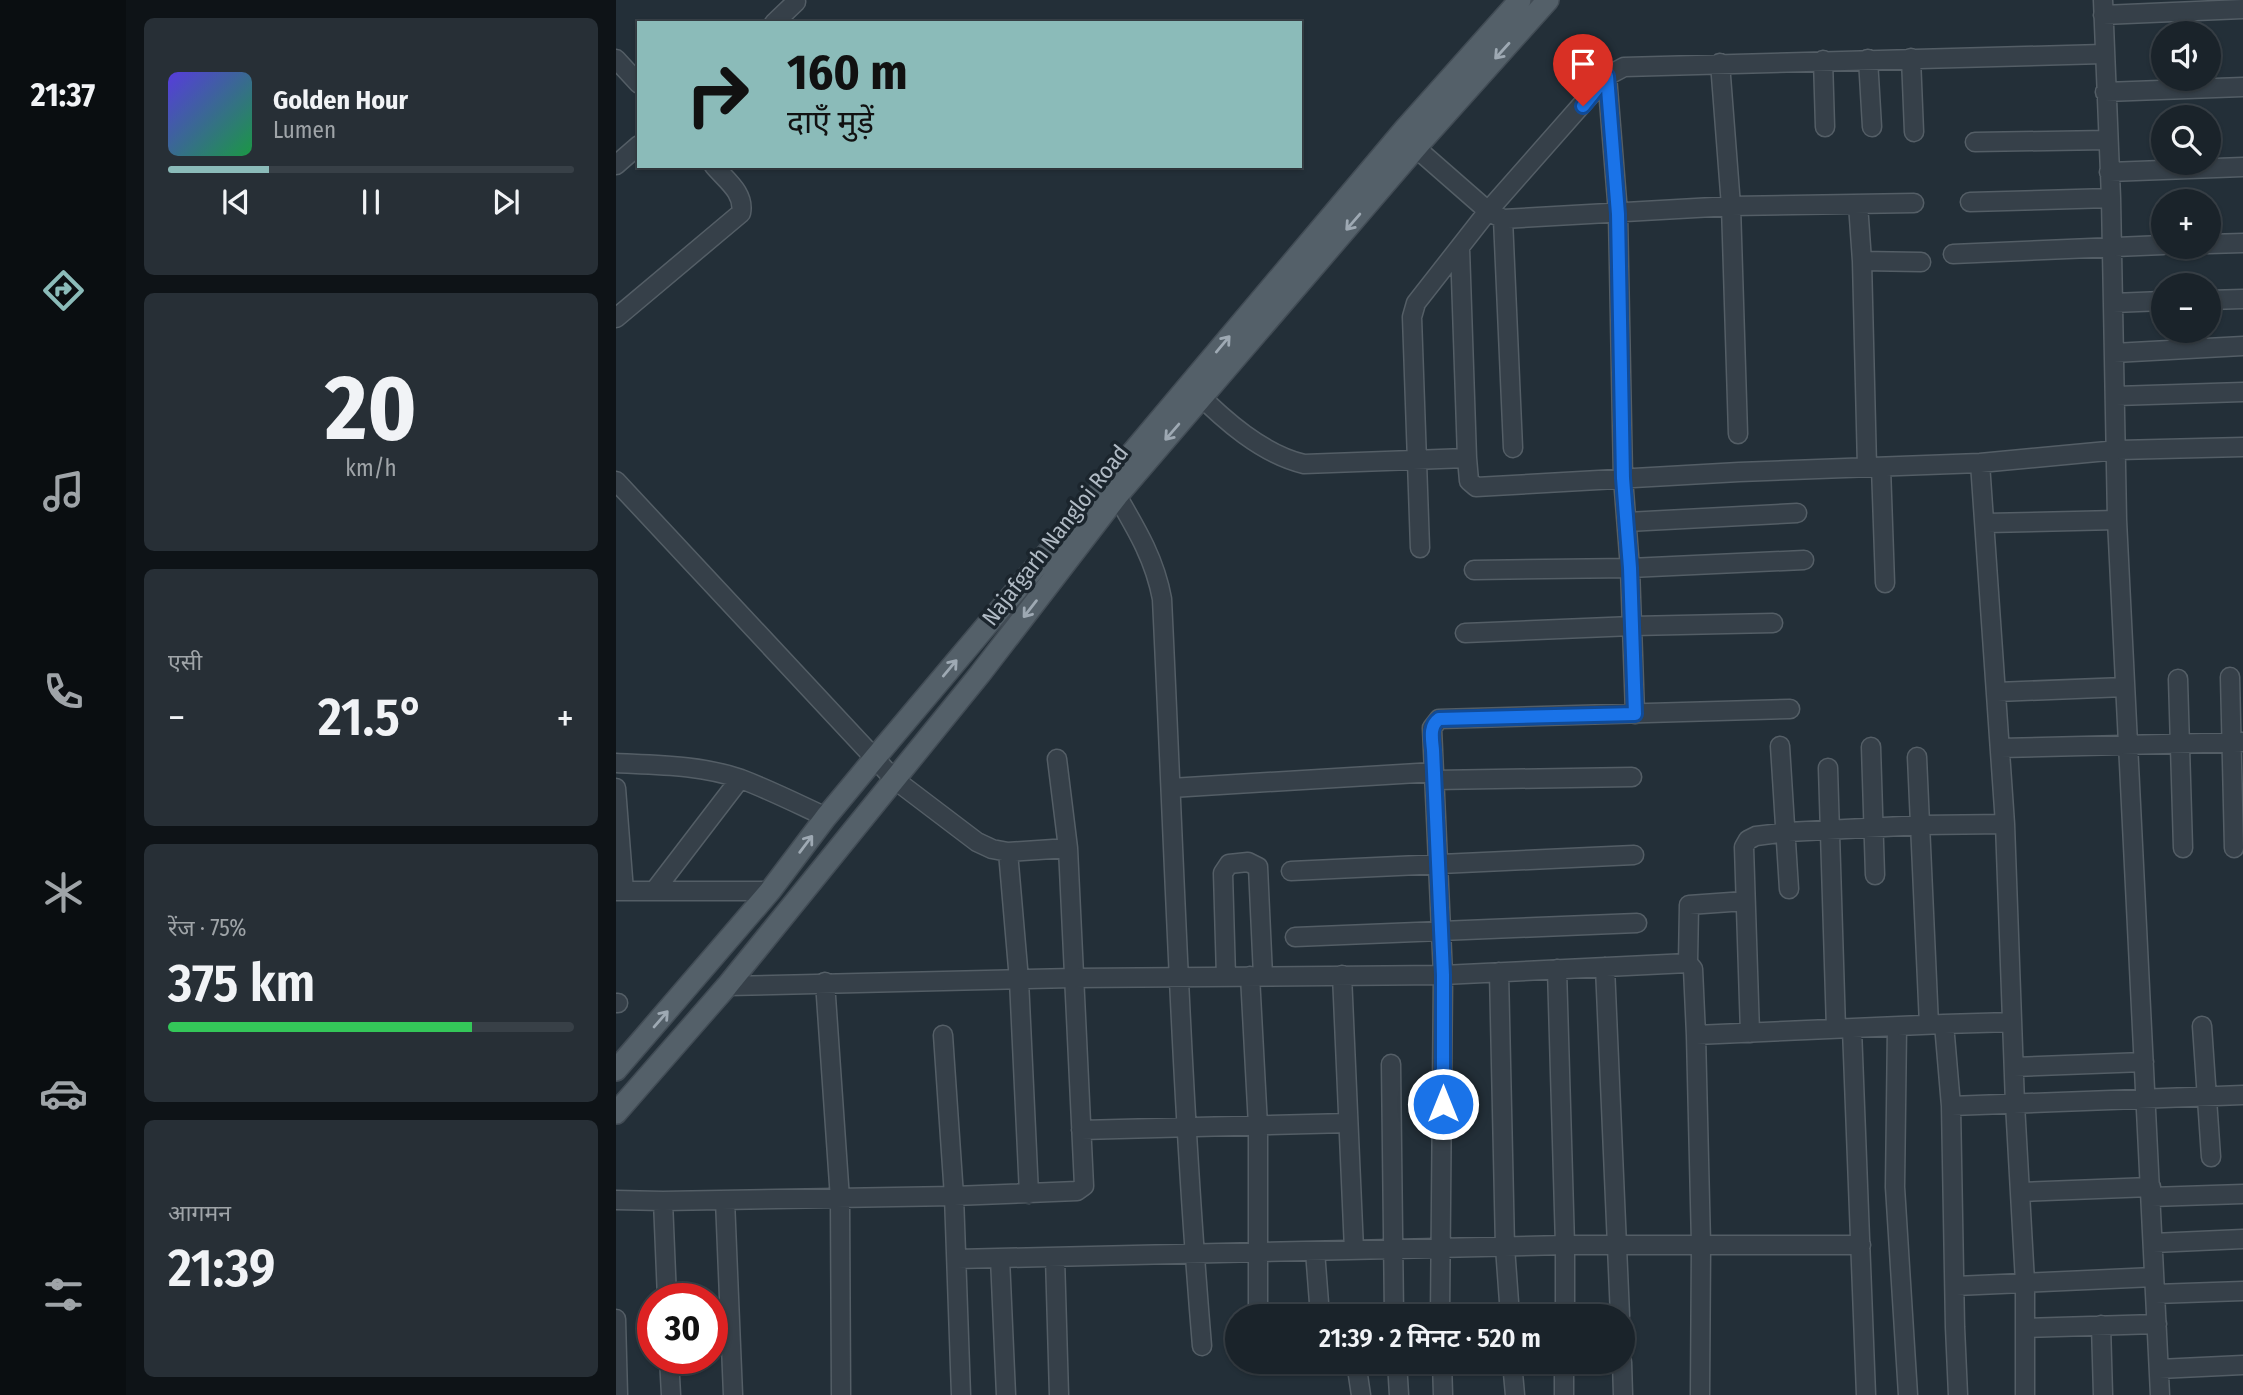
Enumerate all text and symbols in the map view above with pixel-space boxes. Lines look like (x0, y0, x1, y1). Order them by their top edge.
map controls (2151, 21, 2221, 343)
button: sound (2151, 21, 2221, 91)
pin (1553, 34, 1613, 106)
one-way arrow (1494, 42, 1511, 59)
text: 160 m (787, 43, 908, 102)
icon: arrive (1564, 45, 1602, 83)
icon: right (672, 49, 763, 140)
text: 21:37 (31, 76, 95, 114)
text: Golden Hour (273, 85, 408, 116)
text: दाएँ मुड़ें (787, 103, 874, 141)
button: search (2151, 105, 2221, 175)
text: Lumen (273, 116, 336, 144)
icon: previous (217, 183, 255, 221)
icon: pause (352, 183, 390, 221)
icon: next (487, 183, 525, 221)
button: + (2151, 189, 2221, 259)
one-way arrow (1345, 213, 1361, 231)
icon: directions (39, 266, 88, 315)
button: − (2151, 273, 2221, 343)
one-way arrow (1215, 336, 1231, 354)
text: 20 (325, 354, 417, 463)
one-way arrow (1164, 422, 1180, 440)
street label: Najafgarh Nangloi Road (976, 439, 1134, 631)
text: km/h (345, 454, 397, 482)
icon: music (39, 467, 88, 516)
one-way arrow (1022, 599, 1037, 617)
text: एसी (168, 648, 202, 676)
one-way arrow (942, 659, 958, 677)
icon: phone (39, 667, 88, 716)
text: 21.5° (318, 686, 424, 749)
text: − (168, 695, 185, 741)
text: + (557, 695, 574, 741)
one-way arrow (798, 834, 813, 853)
icon: climate (39, 868, 88, 917)
text: रेंज · 75% (168, 914, 246, 942)
text: 375 km (168, 952, 315, 1015)
one-way arrow (653, 1010, 669, 1028)
position arrow (1406, 1067, 1480, 1141)
icon: car (39, 1069, 88, 1118)
text: आगमन (168, 1199, 231, 1227)
text: 21:39 (168, 1237, 275, 1300)
icon: filters (39, 1270, 88, 1319)
speed limit sign: 30 (637, 1283, 728, 1374)
text: 21:39 · 2 मिनट · 520 m (1319, 1323, 1541, 1354)

